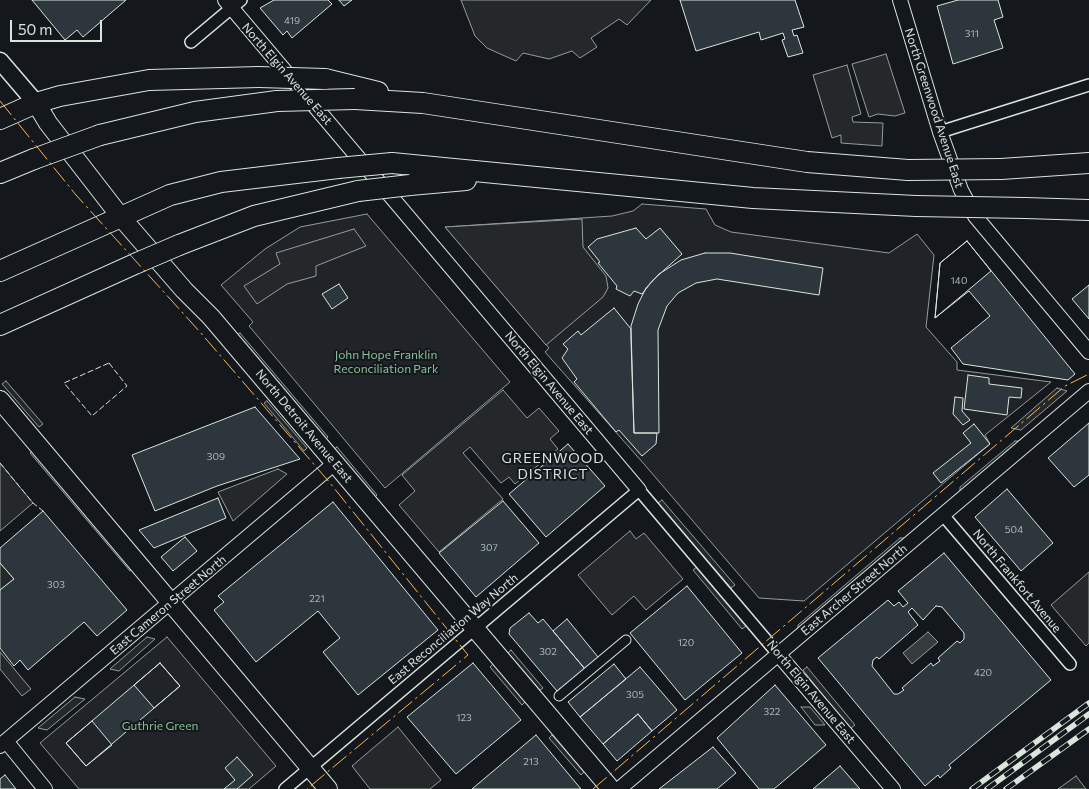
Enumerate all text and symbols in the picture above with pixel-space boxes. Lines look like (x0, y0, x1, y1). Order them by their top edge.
scale bar (12, 10, 105, 42)
house number: 419 (284, 15, 300, 27)
text: 50 m (18, 20, 52, 38)
street label: North Elgin Avenue East (239, 20, 335, 128)
street label: North Greenwood Avenue East (901, 26, 967, 190)
house number: 311 (965, 28, 979, 40)
house number: 140 (951, 275, 967, 287)
street label: North Elgin Avenue East (502, 329, 596, 437)
park label: John Hope Franklin Reconciliation Park (334, 348, 438, 376)
street label: North Detroit Avenue East (252, 367, 356, 485)
district label: GREENWOOD DISTRICT (500, 450, 606, 482)
house number: 309 (207, 451, 225, 463)
house number: 504 (1005, 524, 1023, 536)
street label: North Frankfort Avenue (970, 527, 1064, 635)
street label: East Archer Street North (798, 541, 910, 639)
house number: 307 (480, 542, 498, 554)
street label: East Cameron Street North (107, 552, 229, 658)
street label: East Reconciliation Way North (385, 571, 521, 687)
house number: 303 (47, 579, 65, 591)
house number: 221 (309, 593, 325, 605)
house number: 120 (678, 637, 694, 649)
street label: North Elgin Avenue East (764, 638, 858, 746)
house number: 302 (539, 646, 557, 658)
house number: 420 (974, 667, 992, 679)
house number: 305 (626, 689, 644, 701)
house number: 322 (764, 706, 780, 718)
house number: 123 (456, 712, 472, 724)
park label: Guthrie Green (122, 719, 198, 733)
house number: 213 (523, 756, 539, 768)

